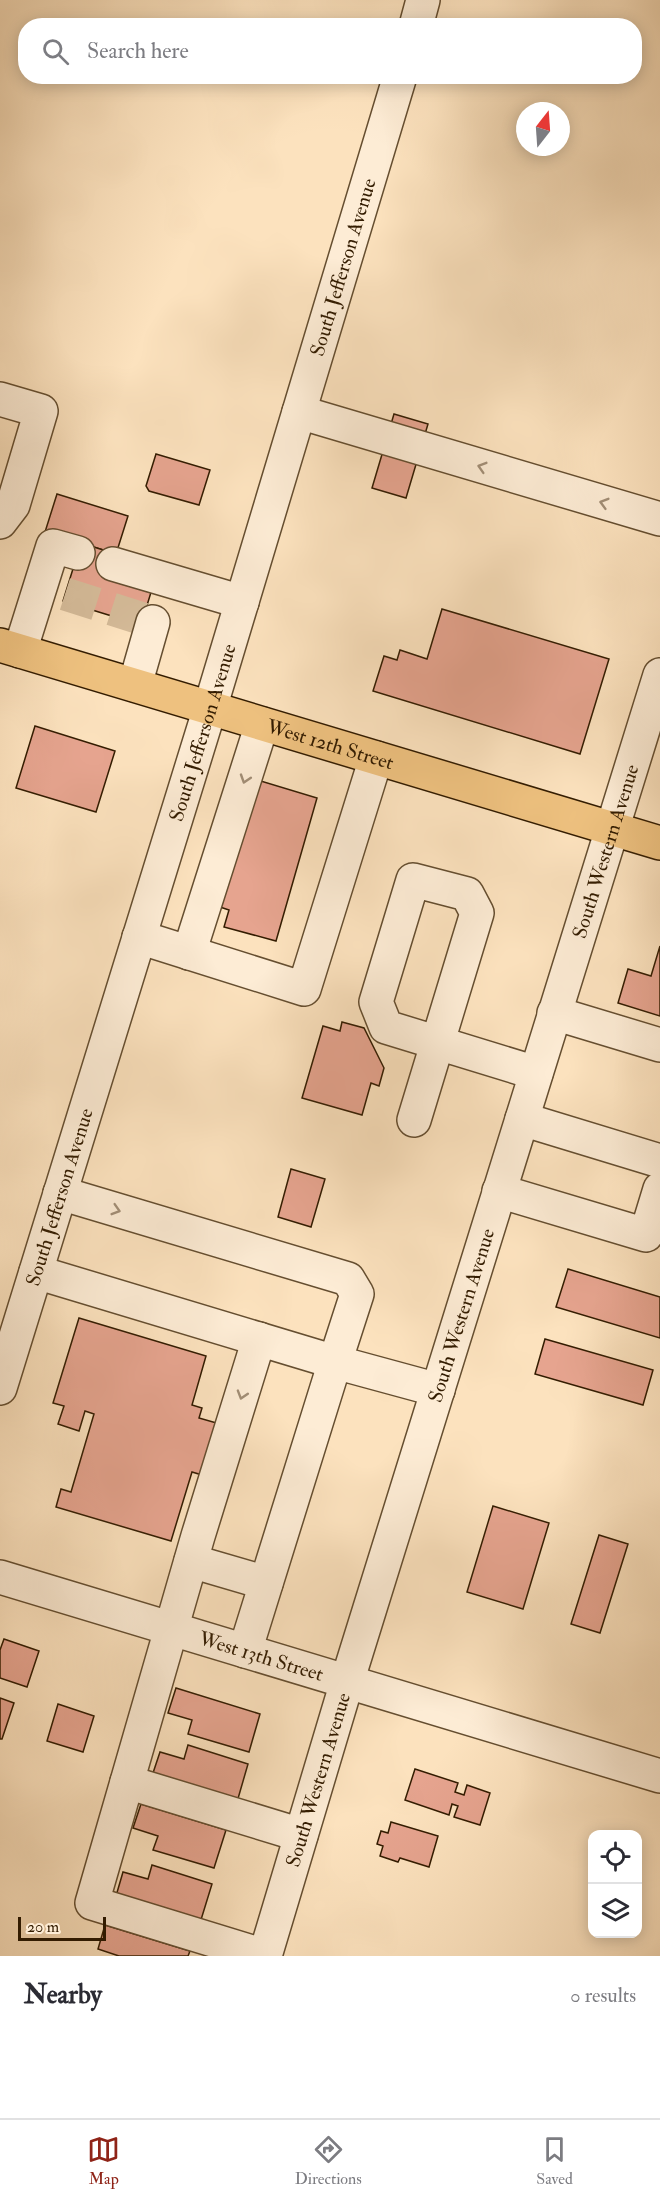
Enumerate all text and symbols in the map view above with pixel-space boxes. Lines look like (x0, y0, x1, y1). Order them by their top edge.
search box (18, 18, 642, 84)
icon: search (39, 35, 72, 68)
text: Search here (87, 37, 189, 65)
north arrow (516, 102, 570, 156)
street label: South Jefferson Avenue (304, 175, 381, 359)
one-way arrow (477, 462, 488, 474)
one-way arrow (599, 498, 610, 510)
street label: South Jefferson Avenue (163, 641, 241, 824)
street label: West 12th Street (263, 713, 397, 775)
street label: South Western Avenue (566, 761, 644, 941)
one-way arrow (239, 773, 252, 784)
street label: South Jefferson Avenue (20, 1105, 98, 1289)
one-way arrow (110, 1202, 121, 1215)
street label: South Western Avenue (422, 1225, 500, 1405)
one-way arrow (237, 1389, 249, 1400)
street label: West 13th Street (195, 1625, 327, 1687)
street label: South Western Avenue (280, 1690, 356, 1870)
map controls (588, 1830, 642, 1938)
button: locate (588, 1830, 642, 1884)
button: layers (588, 1884, 642, 1938)
scale bar (18, 1914, 106, 1942)
text: 20 m (27, 1917, 59, 1937)
text: Nearby (24, 1979, 102, 2011)
text: 0 results (570, 1983, 636, 2008)
tab: Map (87, 2133, 120, 2189)
tab: Directions (295, 2133, 362, 2189)
tab: Saved (536, 2133, 573, 2189)

